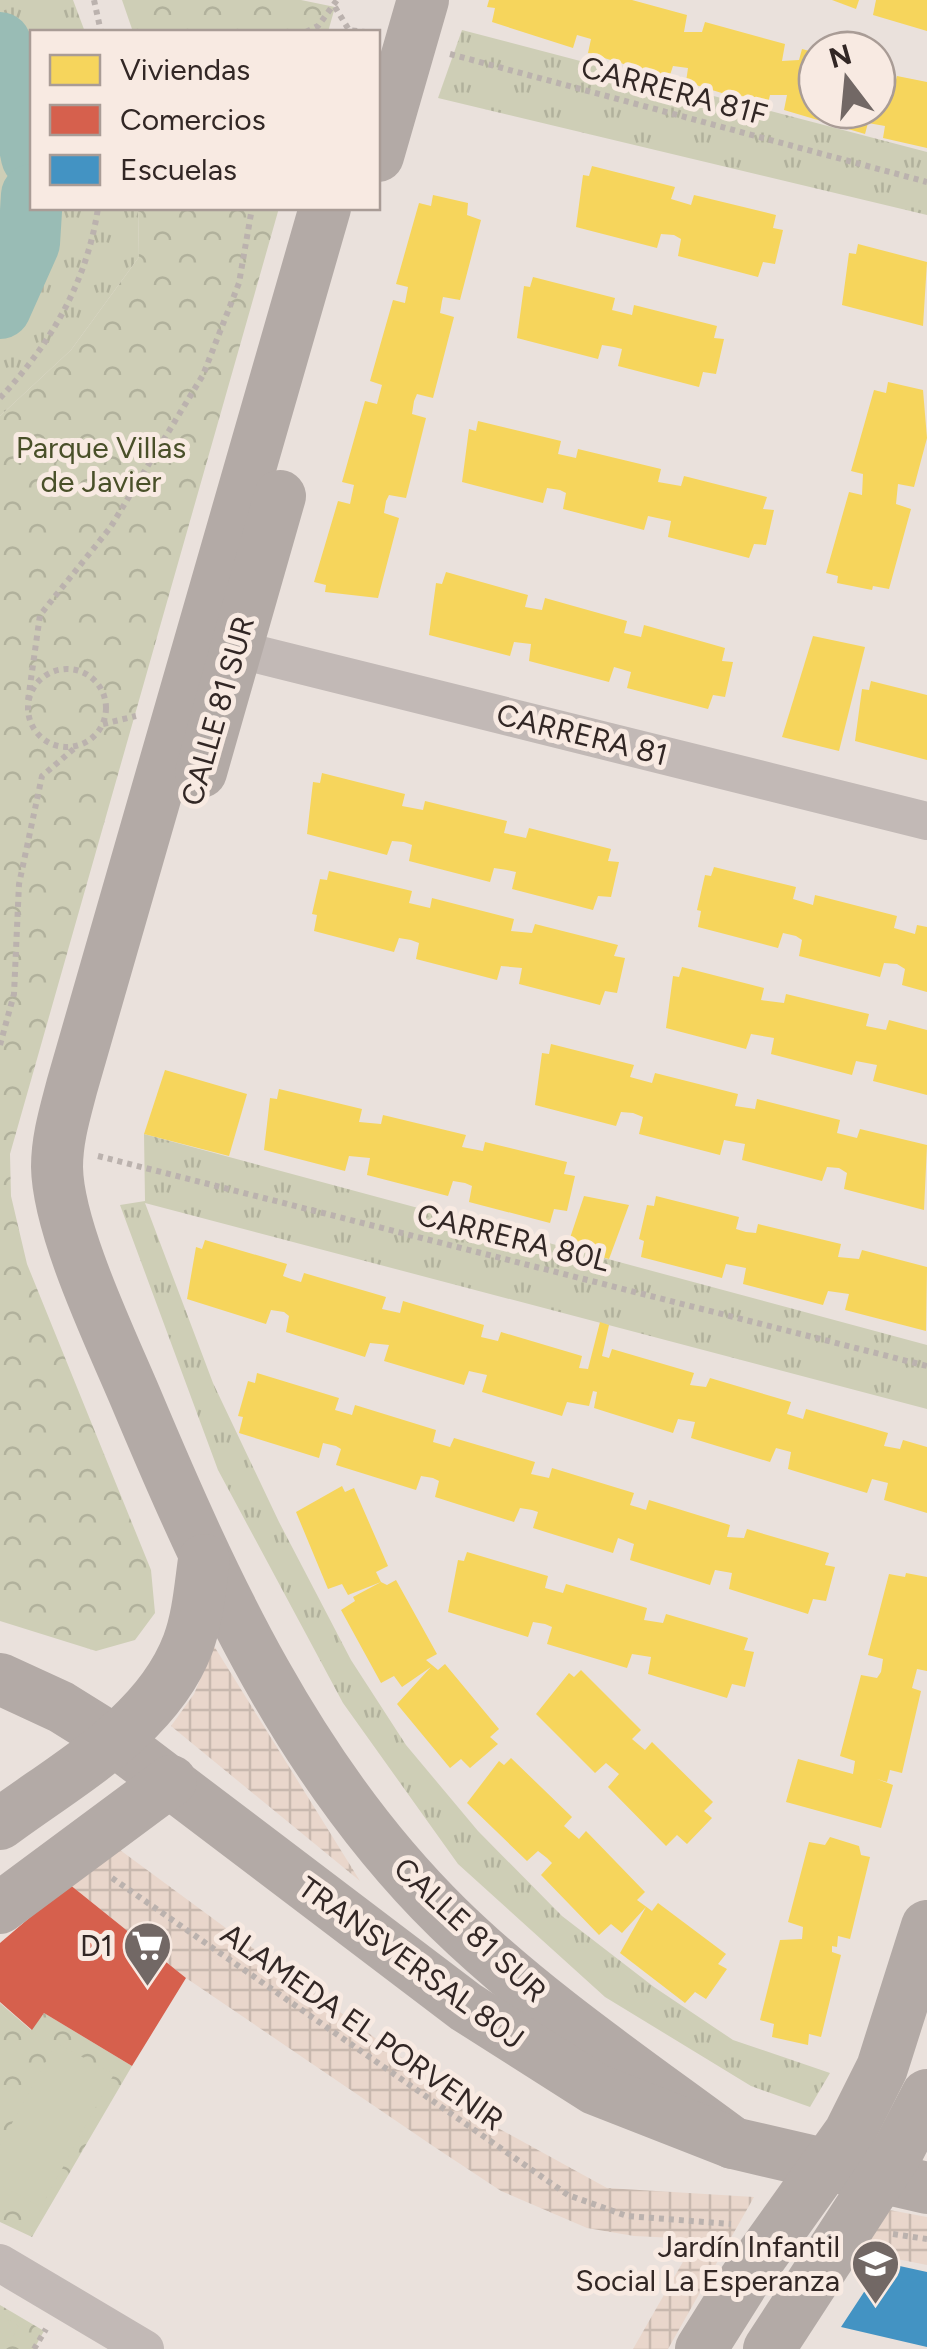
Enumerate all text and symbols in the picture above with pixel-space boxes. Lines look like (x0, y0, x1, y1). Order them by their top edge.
legend (30, 30, 380, 210)
north arrow (797, 30, 897, 130)
text: N (825, 37, 855, 75)
street label: CARRERA 81F (577, 48, 771, 133)
text: Viviendas (120, 51, 250, 88)
text: Comercios (120, 101, 266, 138)
text: Escuelas (120, 151, 237, 188)
park label: Parque Villas de Javier (16, 429, 186, 500)
street label: CALLE 81 SUR (173, 612, 262, 810)
street label: CARRERA 81 (493, 695, 671, 774)
street label: CARRERA 80L (413, 1196, 614, 1279)
street label: CALLE 81 SUR (386, 1850, 554, 2010)
street label: TRANSVERSAL 80J (291, 1868, 531, 2057)
street label: ALAMEDA EL PORVENIR (214, 1915, 511, 2138)
supermarket icon: D1 (122, 1920, 174, 1988)
place label: D1 (80, 1927, 113, 1964)
place label: Jardín Infantil Social La Esperanza (575, 2228, 840, 2299)
school or university icon: Jardín Infantil Social La Esperanza (849, 2238, 901, 2306)

